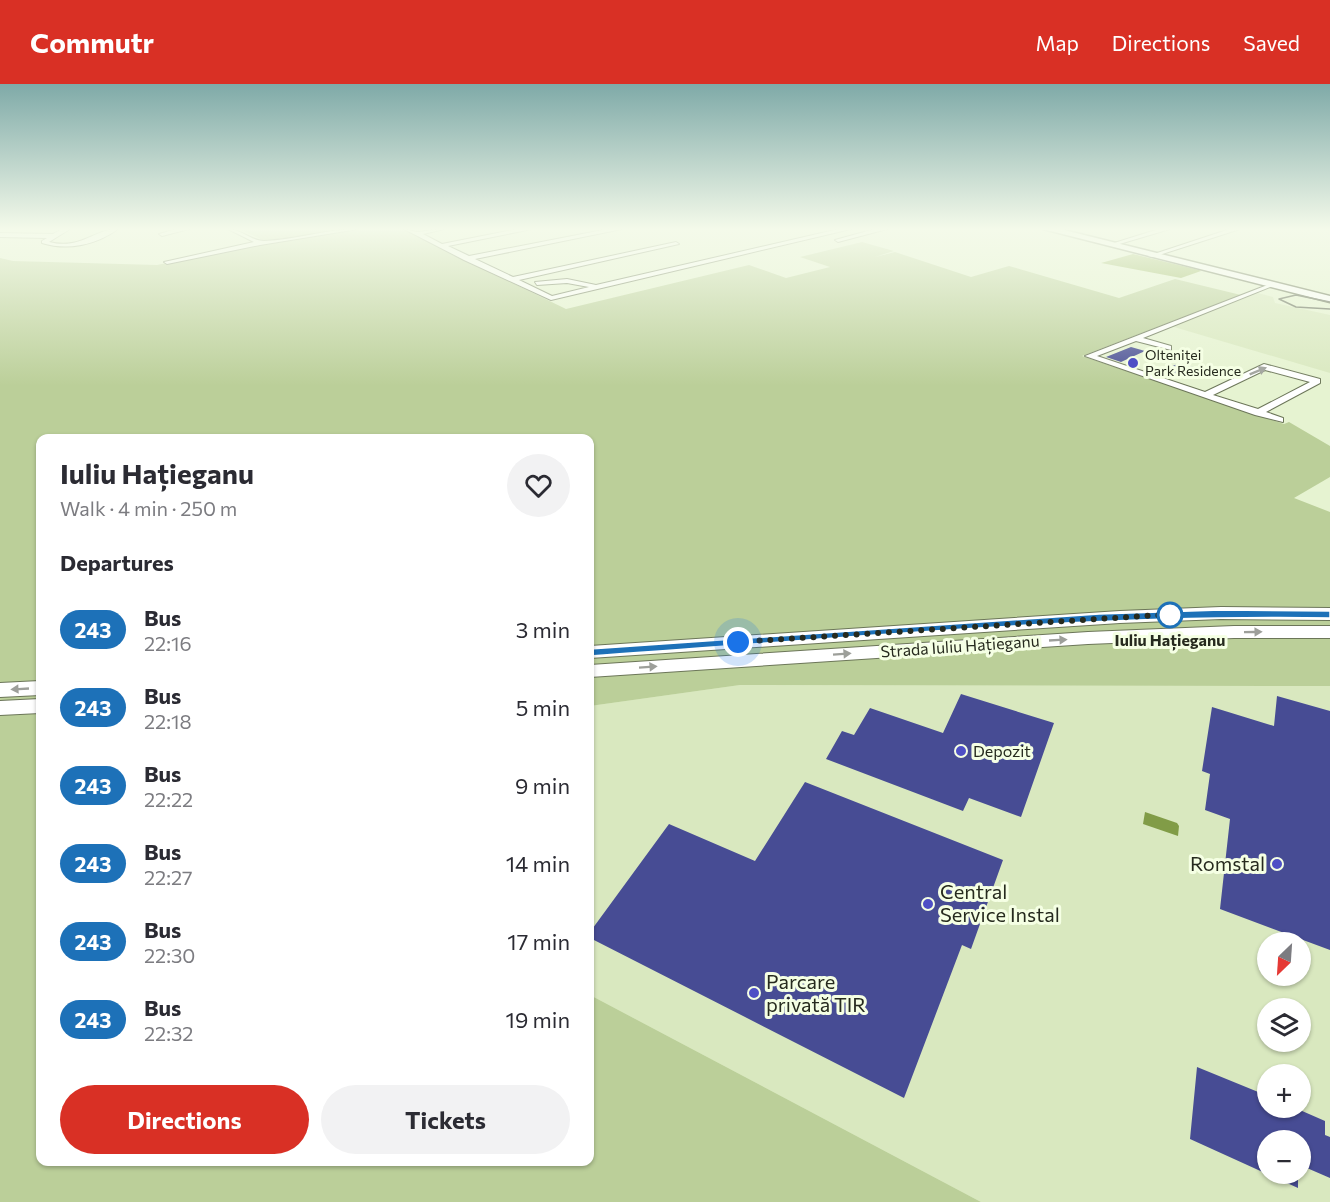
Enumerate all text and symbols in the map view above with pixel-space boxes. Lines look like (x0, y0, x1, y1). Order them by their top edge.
text: Commutr (30, 25, 154, 59)
text: Map (1036, 30, 1079, 55)
text: Directions (1112, 30, 1210, 55)
text: Saved (1243, 30, 1300, 55)
place label: Olteniței Park Residence (1145, 346, 1241, 379)
marker: Olteniței Park Residence (1126, 356, 1140, 370)
one-way arrow (1249, 366, 1267, 375)
button: heart (507, 454, 570, 517)
text: Iuliu Hațieganu (60, 456, 254, 490)
text: Walk · 4 min · 250 m (60, 496, 237, 520)
text: Departures (60, 549, 174, 576)
marker: Iuliu Hațieganu (1157, 602, 1183, 628)
text: Bus (144, 604, 181, 631)
text: 3 min (516, 616, 570, 643)
text: 243 (75, 617, 111, 642)
your location (723, 627, 753, 657)
one-way arrow (1243, 627, 1262, 636)
street label: Strada Iuliu Hațieganu (880, 630, 1040, 663)
place label: Iuliu Hațieganu (1115, 630, 1225, 651)
text: 22:16 (144, 631, 192, 655)
one-way arrow (1048, 635, 1067, 644)
one-way arrow (833, 649, 852, 658)
one-way arrow (638, 662, 657, 672)
text: Bus (144, 682, 181, 709)
one-way arrow (11, 684, 30, 694)
text: 5 min (516, 694, 570, 721)
text: 243 (75, 695, 111, 720)
text: 22:18 (144, 709, 192, 733)
place label: Depozit (973, 741, 1031, 760)
marker: Depozit (954, 744, 968, 758)
text: Bus (144, 760, 181, 787)
text: 9 min (515, 772, 570, 799)
text: 243 (75, 773, 111, 798)
text: 22:22 (144, 787, 193, 811)
text: Bus (144, 838, 181, 865)
text: 14 min (506, 850, 570, 877)
text: 243 (75, 851, 111, 876)
place label: Romstal (1190, 851, 1265, 875)
marker: Romstal (1270, 857, 1284, 871)
text: 22:27 (144, 865, 193, 889)
place label: Central Service Instal (940, 879, 1060, 926)
marker: Central Service Instal (921, 897, 935, 911)
text: Bus (144, 916, 181, 943)
text: 17 min (507, 928, 570, 955)
text: 243 (75, 929, 111, 954)
north arrow (1257, 932, 1311, 986)
map controls (1257, 932, 1311, 1184)
text: 22:30 (144, 943, 195, 967)
place label: Parcare privată TIR (766, 969, 866, 1016)
marker: Parcare privată TIR (747, 986, 761, 1000)
text: Bus (144, 994, 181, 1021)
button: layers (1257, 998, 1311, 1052)
text: 19 min (506, 1006, 570, 1033)
text: 243 (75, 1007, 111, 1032)
text: 22:32 (144, 1021, 193, 1045)
button: + (1257, 1064, 1311, 1118)
button: Directions (60, 1085, 309, 1154)
button: Tickets (321, 1085, 570, 1154)
button: − (1257, 1130, 1311, 1184)

